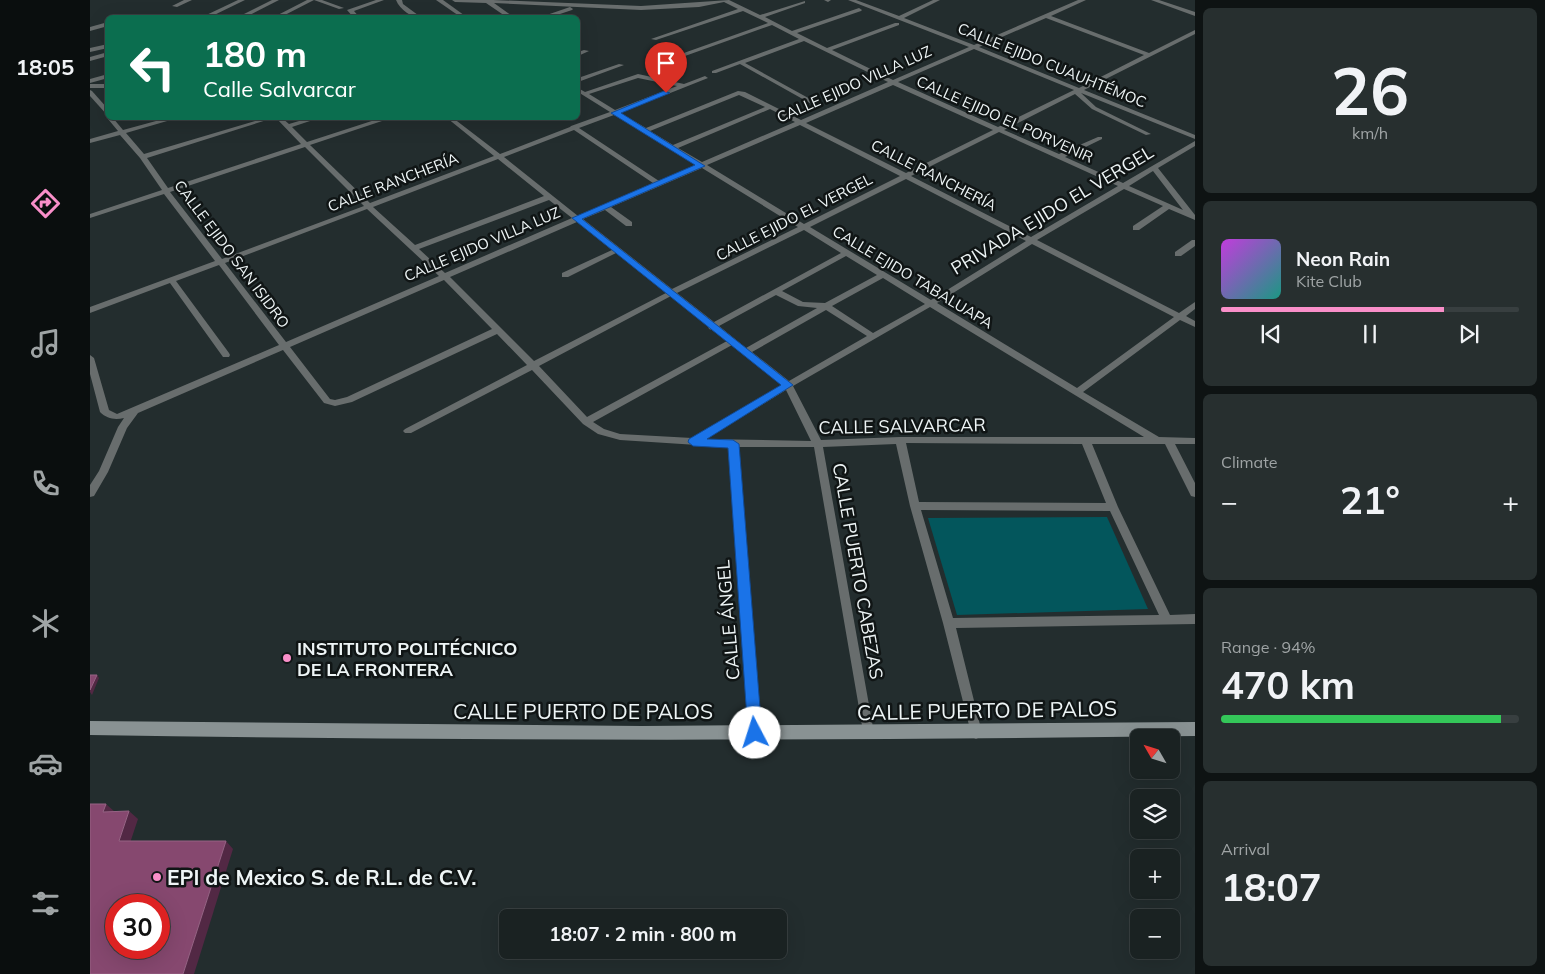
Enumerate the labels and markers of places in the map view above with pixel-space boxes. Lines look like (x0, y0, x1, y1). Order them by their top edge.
pin (645, 42, 687, 93)
place label: INSTITUTO POLITÉCNICO DE LA FRONTERA (297, 637, 517, 681)
marker: INSTITUTO POLITÉCNICO DE LA FRONTERA (281, 652, 293, 664)
place label: EPI de Mexico S. de R.L. de C.V. (167, 864, 476, 890)
marker: EPI de Mexico S. de R.L. de C.V. (151, 871, 163, 883)

